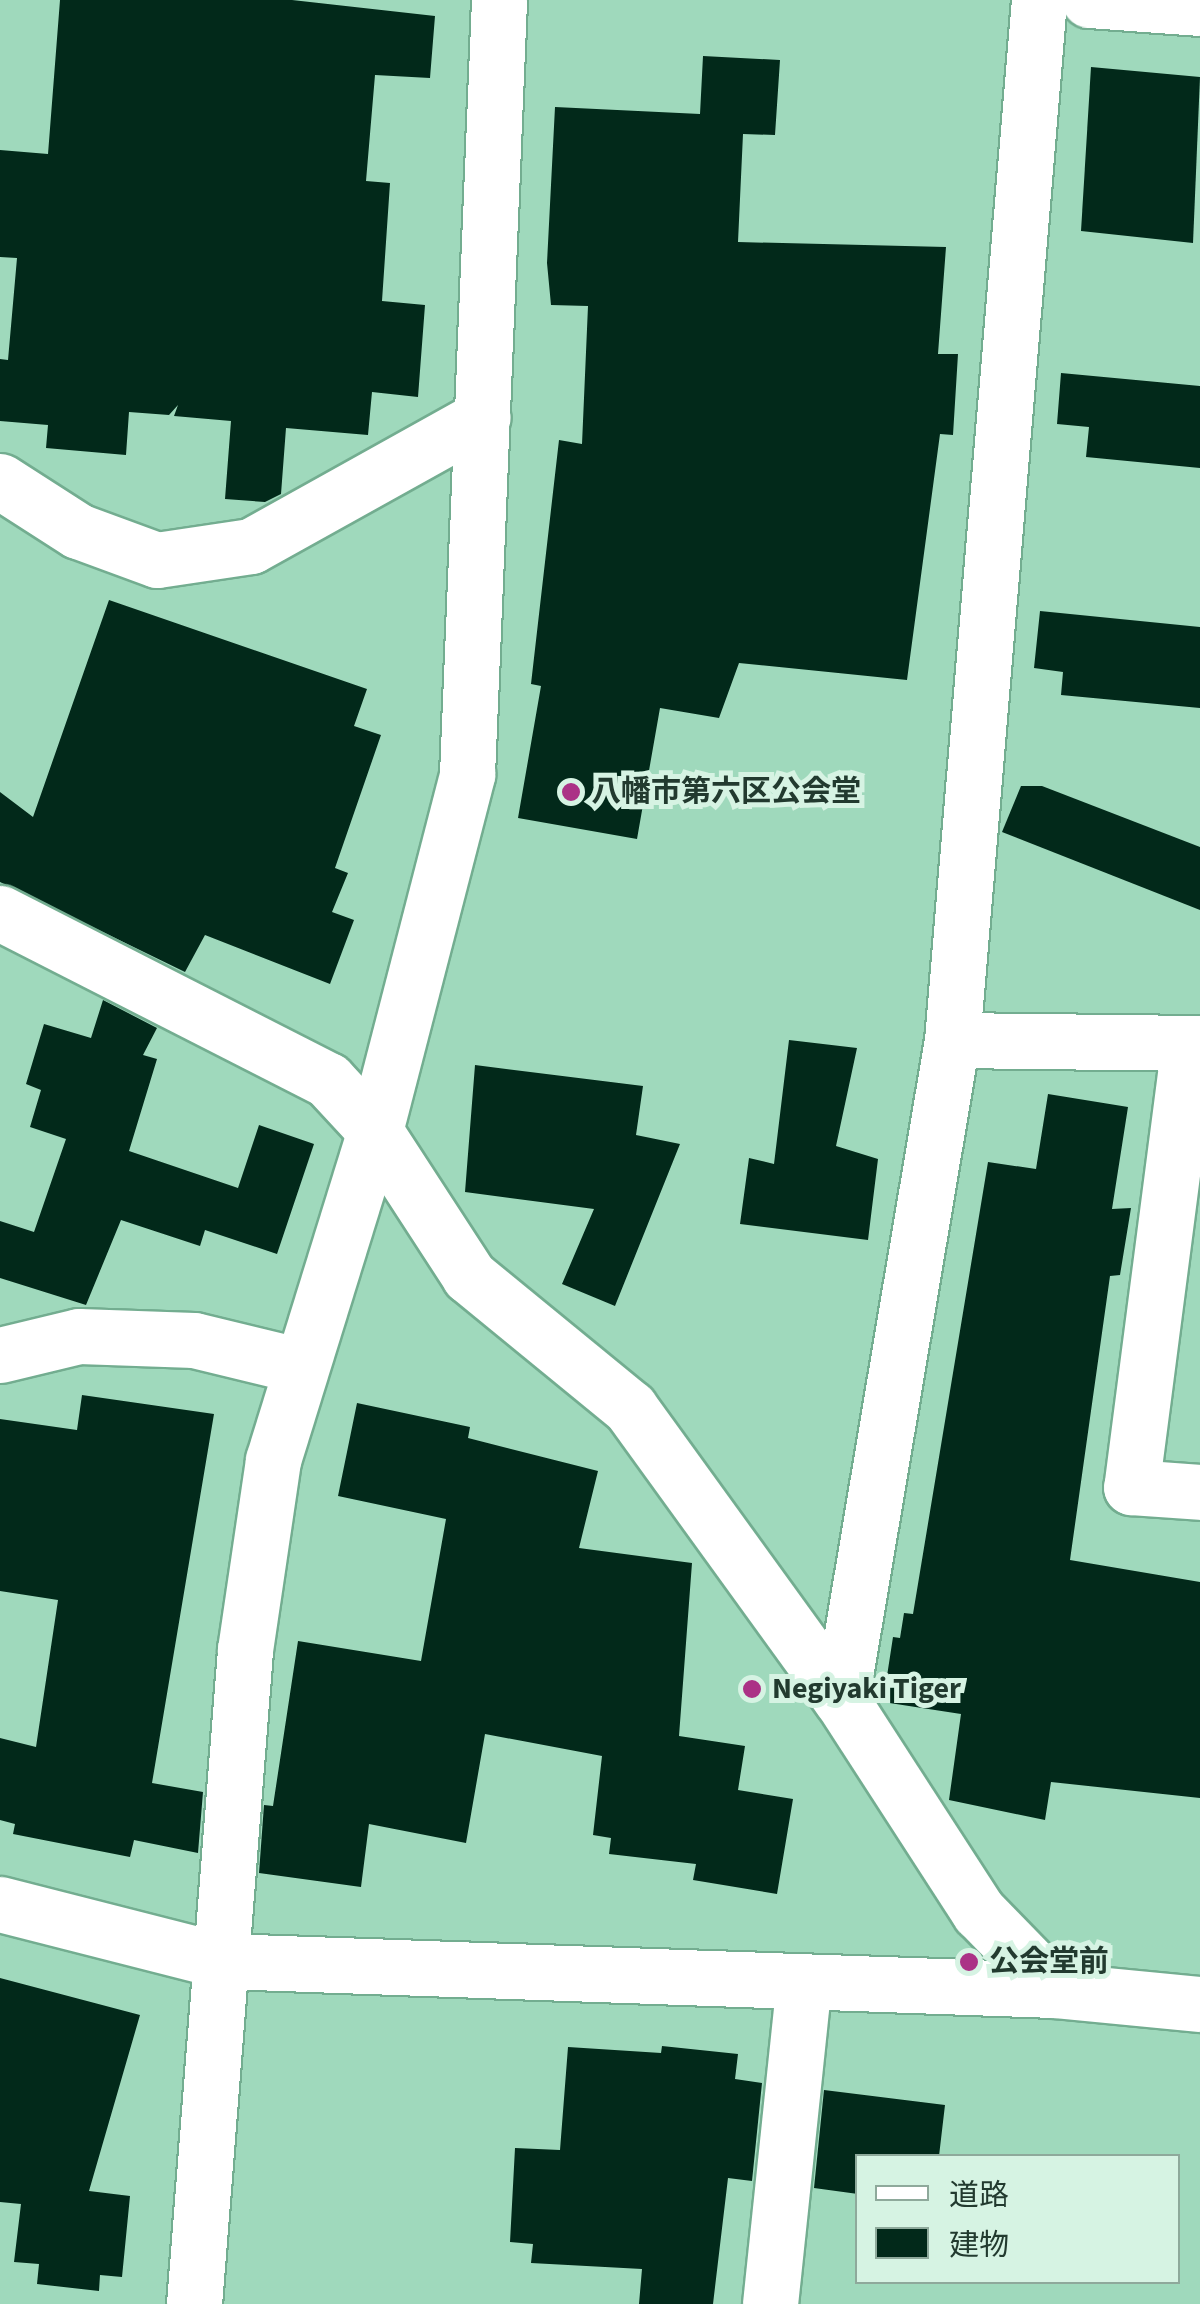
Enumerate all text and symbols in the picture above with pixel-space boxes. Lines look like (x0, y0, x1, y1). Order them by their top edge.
place label: 八幡市第六区公会堂 (591, 774, 861, 810)
marker: 八幡市第六区公会堂 (560, 781, 582, 803)
place label: Negiyaki Tiger (772, 1671, 961, 1707)
marker: Negiyaki Tiger (741, 1678, 763, 1700)
place label: 公会堂前 (989, 1944, 1109, 1980)
marker: 公会堂前 (958, 1951, 980, 1973)
legend (855, 2154, 1180, 2284)
text: 道路 (949, 2174, 1009, 2217)
text: 建物 (949, 2224, 1009, 2267)

